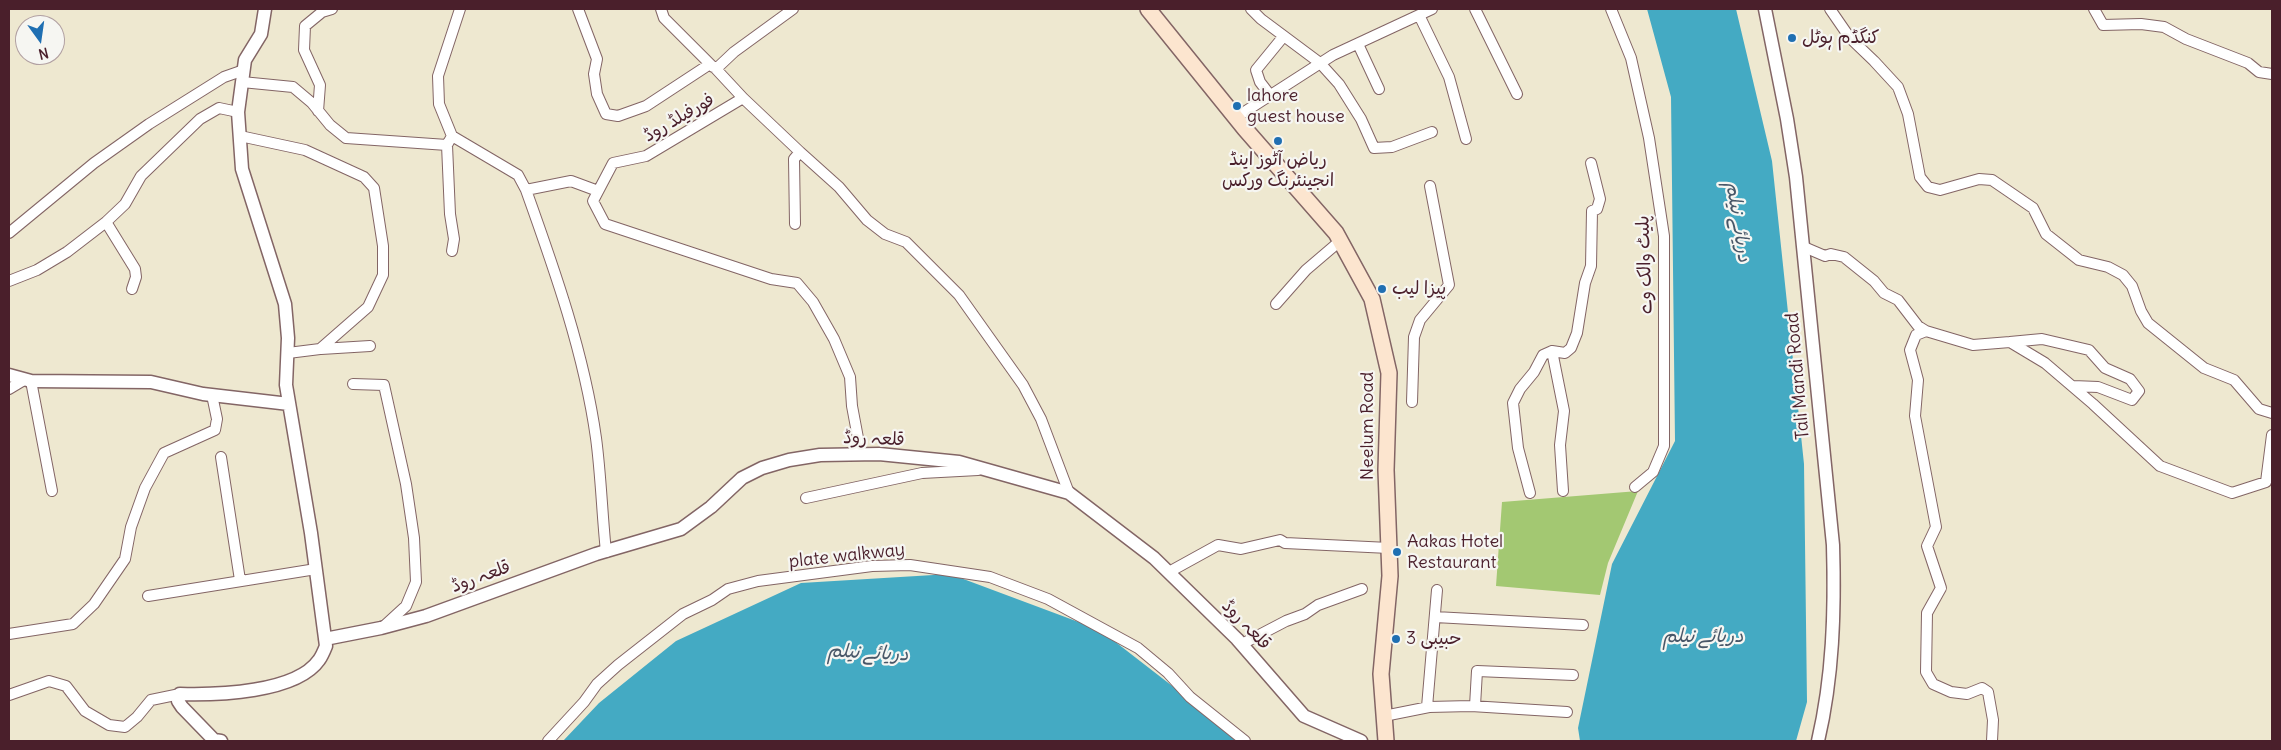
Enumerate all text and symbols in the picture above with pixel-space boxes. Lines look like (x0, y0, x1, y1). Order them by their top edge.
north arrow (15, 15, 65, 65)
place label: کنگڈم ہوٹل (1802, 27, 1879, 49)
marker: کنگڈم ہوٹل (1786, 32, 1798, 44)
text: N (37, 44, 50, 63)
place label: lahore guest house (1247, 85, 1345, 128)
street label: فورفیلڈ روڈ (640, 89, 718, 147)
marker: lahore guest house (1231, 100, 1243, 112)
marker: ریاض آٹوز اینڈ انجینئرنگ ورکس (1272, 135, 1284, 147)
place label: ریاض آٹوز اینڈ انجینئرنگ ورکس (1222, 149, 1334, 192)
water label: دریائے نیلم (1720, 180, 1756, 264)
street label: پلیٹ والک وے (1632, 215, 1658, 315)
place label: پیزا لیب (1392, 278, 1446, 300)
marker: پیزا لیب (1376, 283, 1388, 295)
street label: Tali Mandi Road (1782, 312, 1814, 440)
street label: Neelum Road (1357, 372, 1379, 480)
street label: قلعہ روڈ (843, 427, 905, 451)
place label: Aakas Hotel Restaurant (1407, 531, 1503, 574)
street label: plate walkway (788, 539, 906, 573)
marker: Aakas Hotel Restaurant (1391, 546, 1403, 558)
street label: قلعہ روڈ (448, 556, 514, 598)
street label: قلعہ روڈ (1217, 595, 1275, 655)
water label: دریائے نیلم (1662, 626, 1744, 648)
place label: حبیبی 3 (1406, 628, 1462, 650)
marker: حبیبی 3 (1390, 633, 1402, 645)
water label: دریائے نیلم (827, 639, 909, 667)

